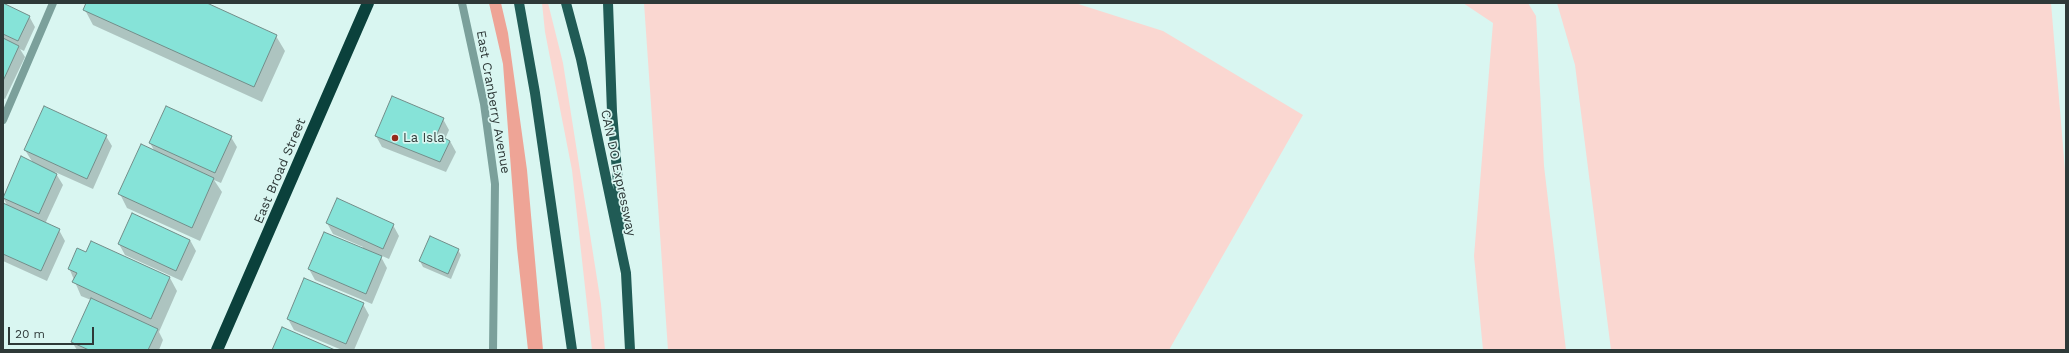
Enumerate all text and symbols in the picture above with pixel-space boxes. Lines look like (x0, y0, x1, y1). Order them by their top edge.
street label: East Cranberry Avenue (473, 29, 513, 175)
street label: CAN DO Expressway (597, 108, 639, 238)
street label: East Broad Street (251, 116, 309, 226)
place label: La Isla (403, 130, 444, 146)
marker: La Isla (390, 133, 400, 143)
scale bar (10, 319, 96, 345)
text: 20 m (15, 327, 45, 341)

